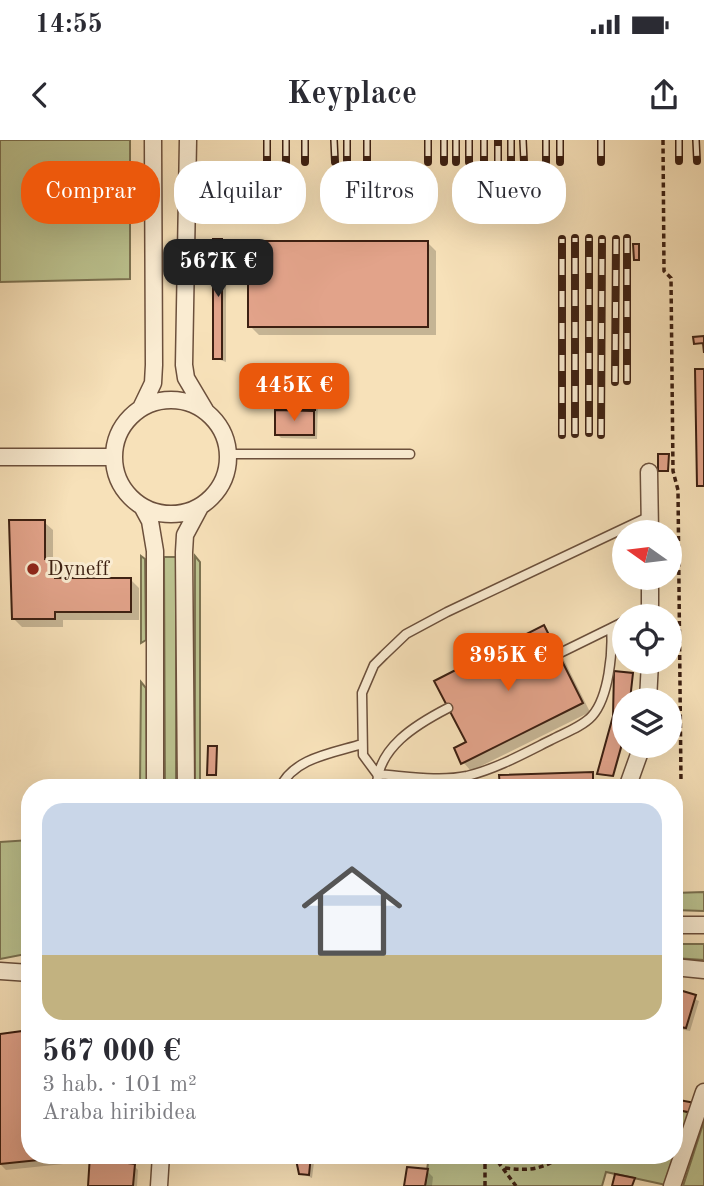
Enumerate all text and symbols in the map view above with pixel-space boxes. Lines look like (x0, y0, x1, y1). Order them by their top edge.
text: 14:55 (35, 12, 103, 38)
icon: back (21, 76, 59, 114)
icon: share (645, 76, 683, 114)
text: Keyplace (287, 79, 417, 111)
chip: Comprar (21, 161, 160, 224)
chip: Alquilar (174, 161, 306, 224)
chip: Filtros (320, 161, 438, 224)
chip: Nuevo (452, 161, 566, 224)
pin: 567K € (161, 240, 275, 299)
text: 567K € (179, 250, 257, 273)
pin: 445K € (237, 364, 351, 423)
text: 445K € (255, 374, 333, 397)
north arrow (612, 520, 682, 590)
map controls (612, 520, 682, 758)
place label: Dyneff (47, 559, 110, 580)
marker: Dyneff (25, 561, 41, 577)
button: locate (612, 604, 682, 674)
pin: 395K € (451, 634, 565, 693)
text: 395K € (469, 644, 547, 667)
button: layers (612, 688, 682, 758)
icon: home (289, 848, 415, 974)
text: 567 000 € (42, 1037, 181, 1067)
text: 3 hab. · 101 m² (42, 1073, 197, 1096)
text: Araba hiribidea (42, 1101, 196, 1124)

